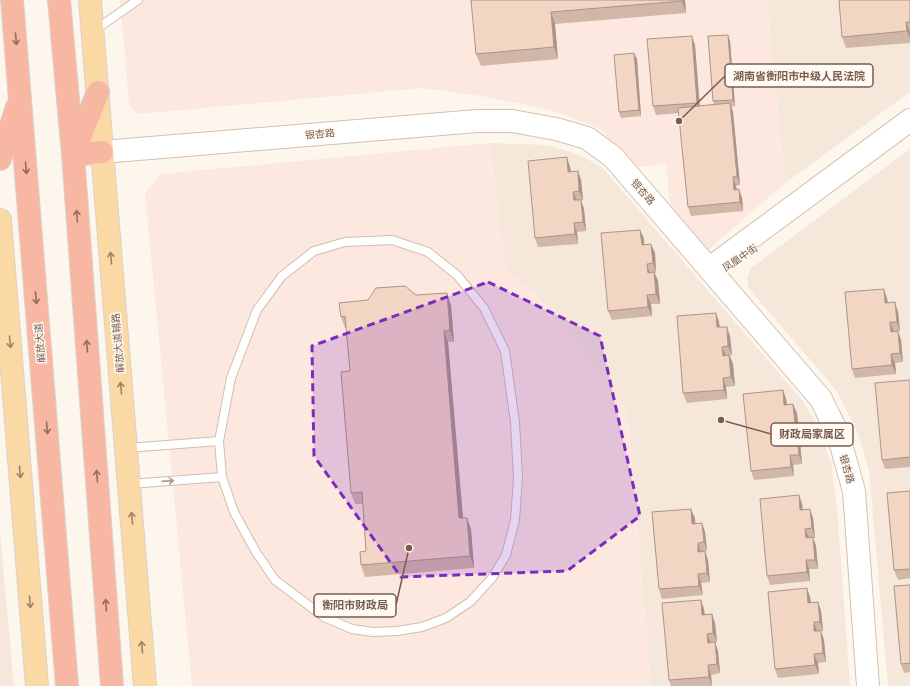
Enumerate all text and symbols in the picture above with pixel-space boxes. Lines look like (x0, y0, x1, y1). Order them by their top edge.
one-way arrow (12, 32, 19, 45)
callout: 湖南省衡阳市中级人民法院 (725, 64, 873, 87)
text: 湖南省衡阳市中级人民法院 (733, 69, 865, 83)
street label: 银杏路 (304, 126, 336, 142)
one-way arrow (22, 161, 29, 174)
street label: 银杏路 (628, 176, 658, 208)
one-way arrow (74, 210, 81, 223)
street label: 凤凰中街 (720, 241, 760, 275)
one-way arrow (107, 252, 115, 265)
one-way arrow (33, 291, 40, 304)
street label: 解放大道辅路 (109, 313, 127, 373)
street label: 解放大道 (32, 323, 48, 363)
one-way arrow (6, 335, 13, 348)
one-way arrow (83, 340, 90, 353)
one-way arrow (118, 382, 125, 395)
one-way arrow (43, 421, 50, 434)
callout: 财政局家属区 (771, 423, 853, 446)
text: 财政局家属区 (779, 427, 845, 441)
street label: 银杏路 (837, 453, 857, 485)
one-way arrow (16, 465, 24, 478)
one-way arrow (93, 470, 100, 483)
one-way arrow (161, 477, 174, 484)
one-way arrow (128, 512, 135, 525)
callout: 衡阳市财政局 (314, 594, 396, 617)
one-way arrow (27, 595, 34, 608)
text: 衡阳市财政局 (322, 598, 388, 612)
one-way arrow (103, 599, 110, 612)
one-way arrow (139, 641, 146, 654)

